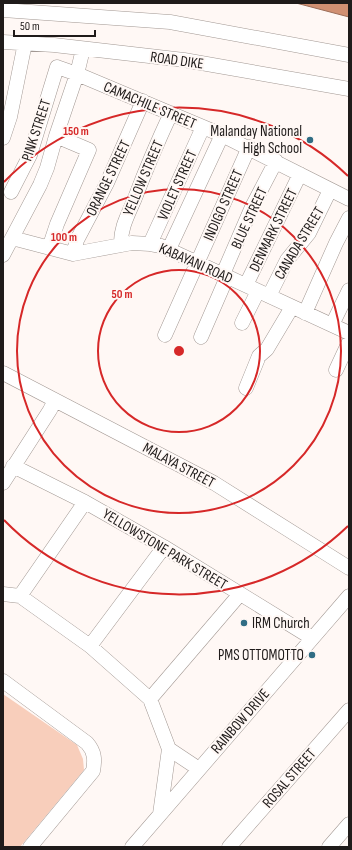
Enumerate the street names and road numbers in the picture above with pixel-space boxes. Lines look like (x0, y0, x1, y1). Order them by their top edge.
street label: ROAD DIKE (149, 47, 205, 74)
street label: CAMACHILE STREET (101, 77, 199, 133)
street label: PINK STREET (18, 97, 55, 164)
street label: ORANGE STREET (82, 137, 135, 219)
street label: YELLOW STREET (119, 137, 168, 219)
street label: VIOLET STREET (153, 147, 201, 223)
street label: INDIGO STREET (199, 167, 248, 244)
street label: BLUE STREET (227, 184, 272, 252)
street label: DENMARK STREET (245, 185, 302, 275)
street label: CANADA STREET (270, 203, 329, 283)
street label: KABAYANI ROAD (156, 239, 236, 288)
street label: MALAYA STREET (139, 439, 218, 492)
street label: YELLOWSTONE PARK STREET (99, 505, 231, 594)
street label: RAINBOW DRIVE (207, 685, 274, 758)
street label: ROSAL STREET (258, 745, 320, 812)

